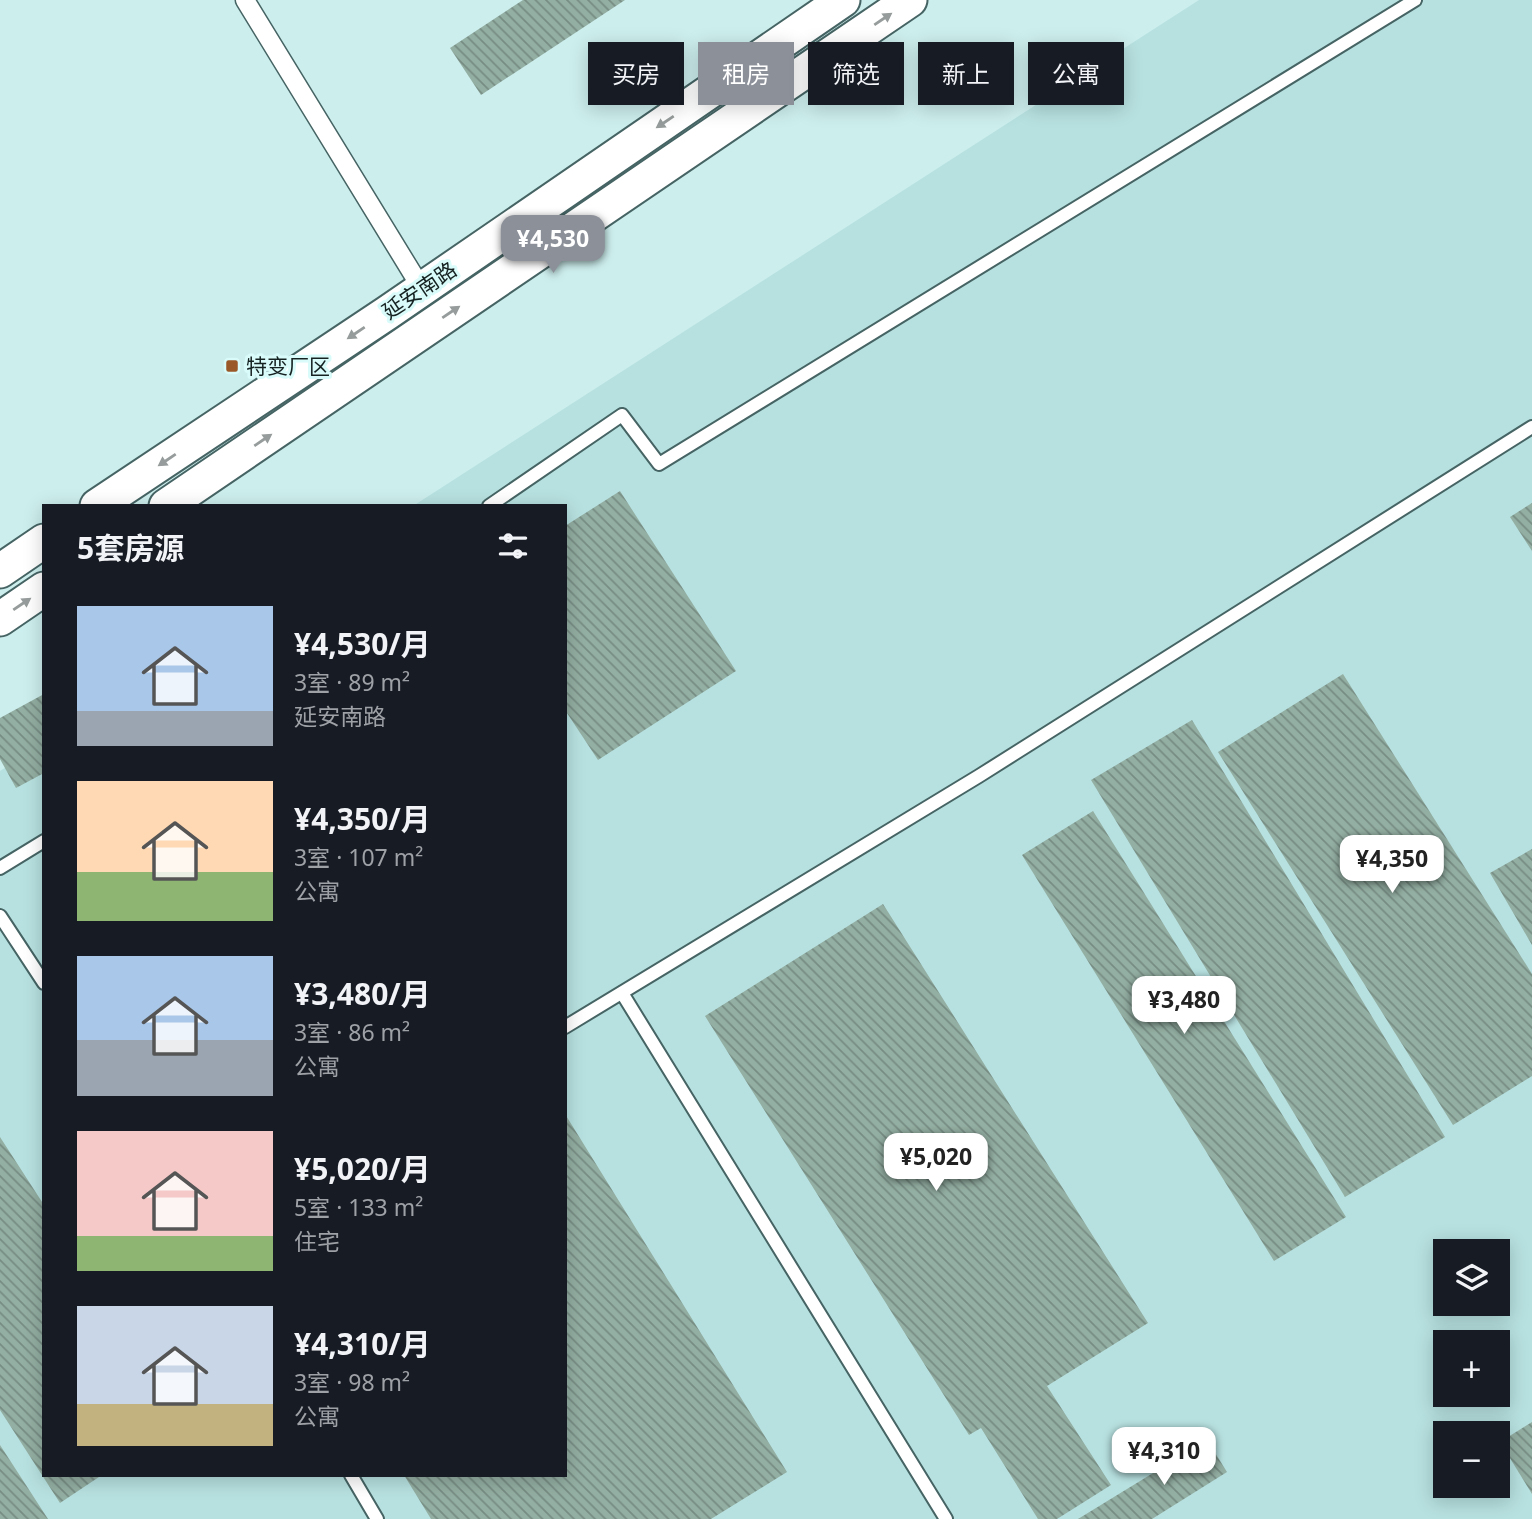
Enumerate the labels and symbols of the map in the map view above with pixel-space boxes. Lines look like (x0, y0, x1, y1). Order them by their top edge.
one-way arrow (873, 12, 893, 25)
one-way arrow (656, 115, 674, 129)
pin: ¥4,530 (496, 216, 610, 275)
street label: 延安南路 (376, 255, 462, 325)
one-way arrow (442, 306, 461, 319)
one-way arrow (346, 327, 366, 340)
place label: 特变厂区 (246, 352, 330, 380)
marker: 特变厂区 (224, 358, 240, 374)
one-way arrow (254, 433, 272, 447)
one-way arrow (157, 453, 177, 466)
one-way arrow (13, 597, 31, 611)
pin: ¥4,350 (1335, 836, 1449, 895)
pin: ¥3,480 (1127, 976, 1241, 1036)
pin: ¥5,020 (879, 1134, 993, 1193)
pin: ¥4,310 (1107, 1428, 1221, 1487)

